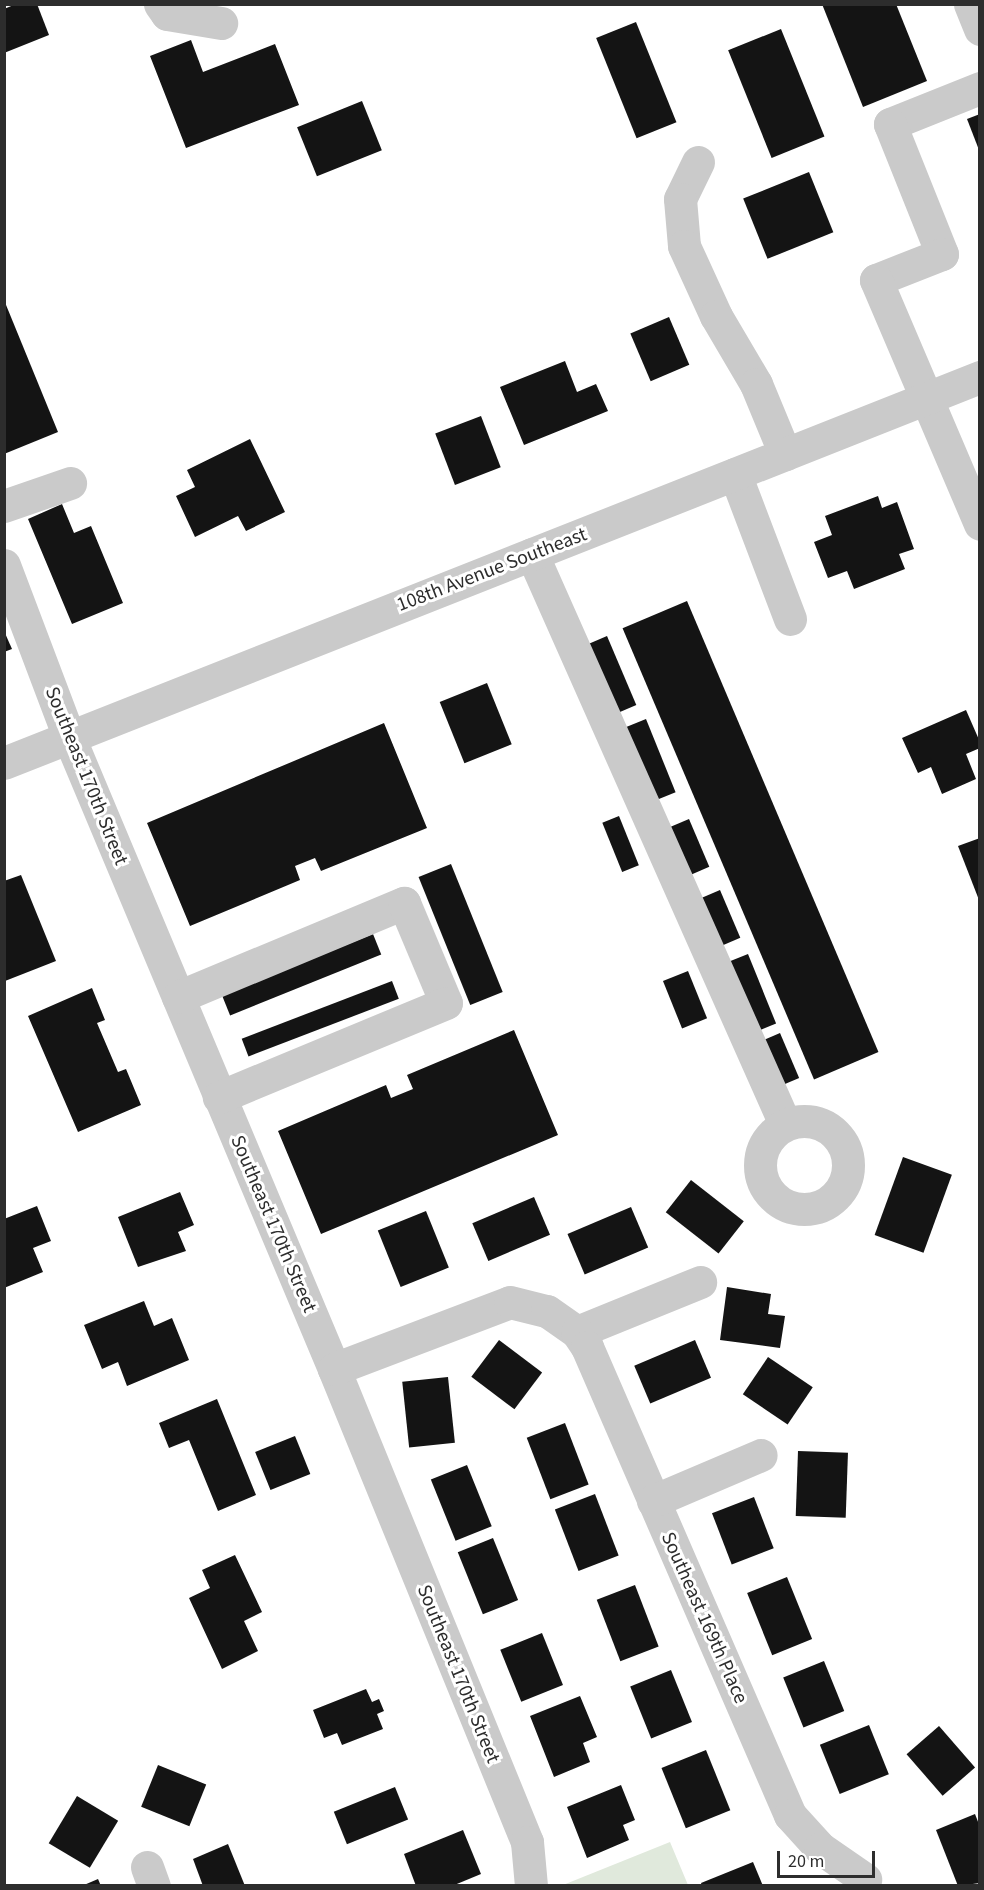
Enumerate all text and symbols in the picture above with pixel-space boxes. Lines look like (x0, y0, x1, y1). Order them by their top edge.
street label: 108th Avenue Southeast (394, 523, 590, 617)
street label: Southeast 170th Street (39, 683, 133, 869)
street label: Southeast 170th Street (225, 1132, 321, 1316)
street label: Southeast 169th Place (655, 1529, 753, 1707)
street label: Southeast 170th Street (411, 1581, 505, 1767)
scale bar (780, 1839, 878, 1877)
text: 20 m (788, 1849, 824, 1874)

